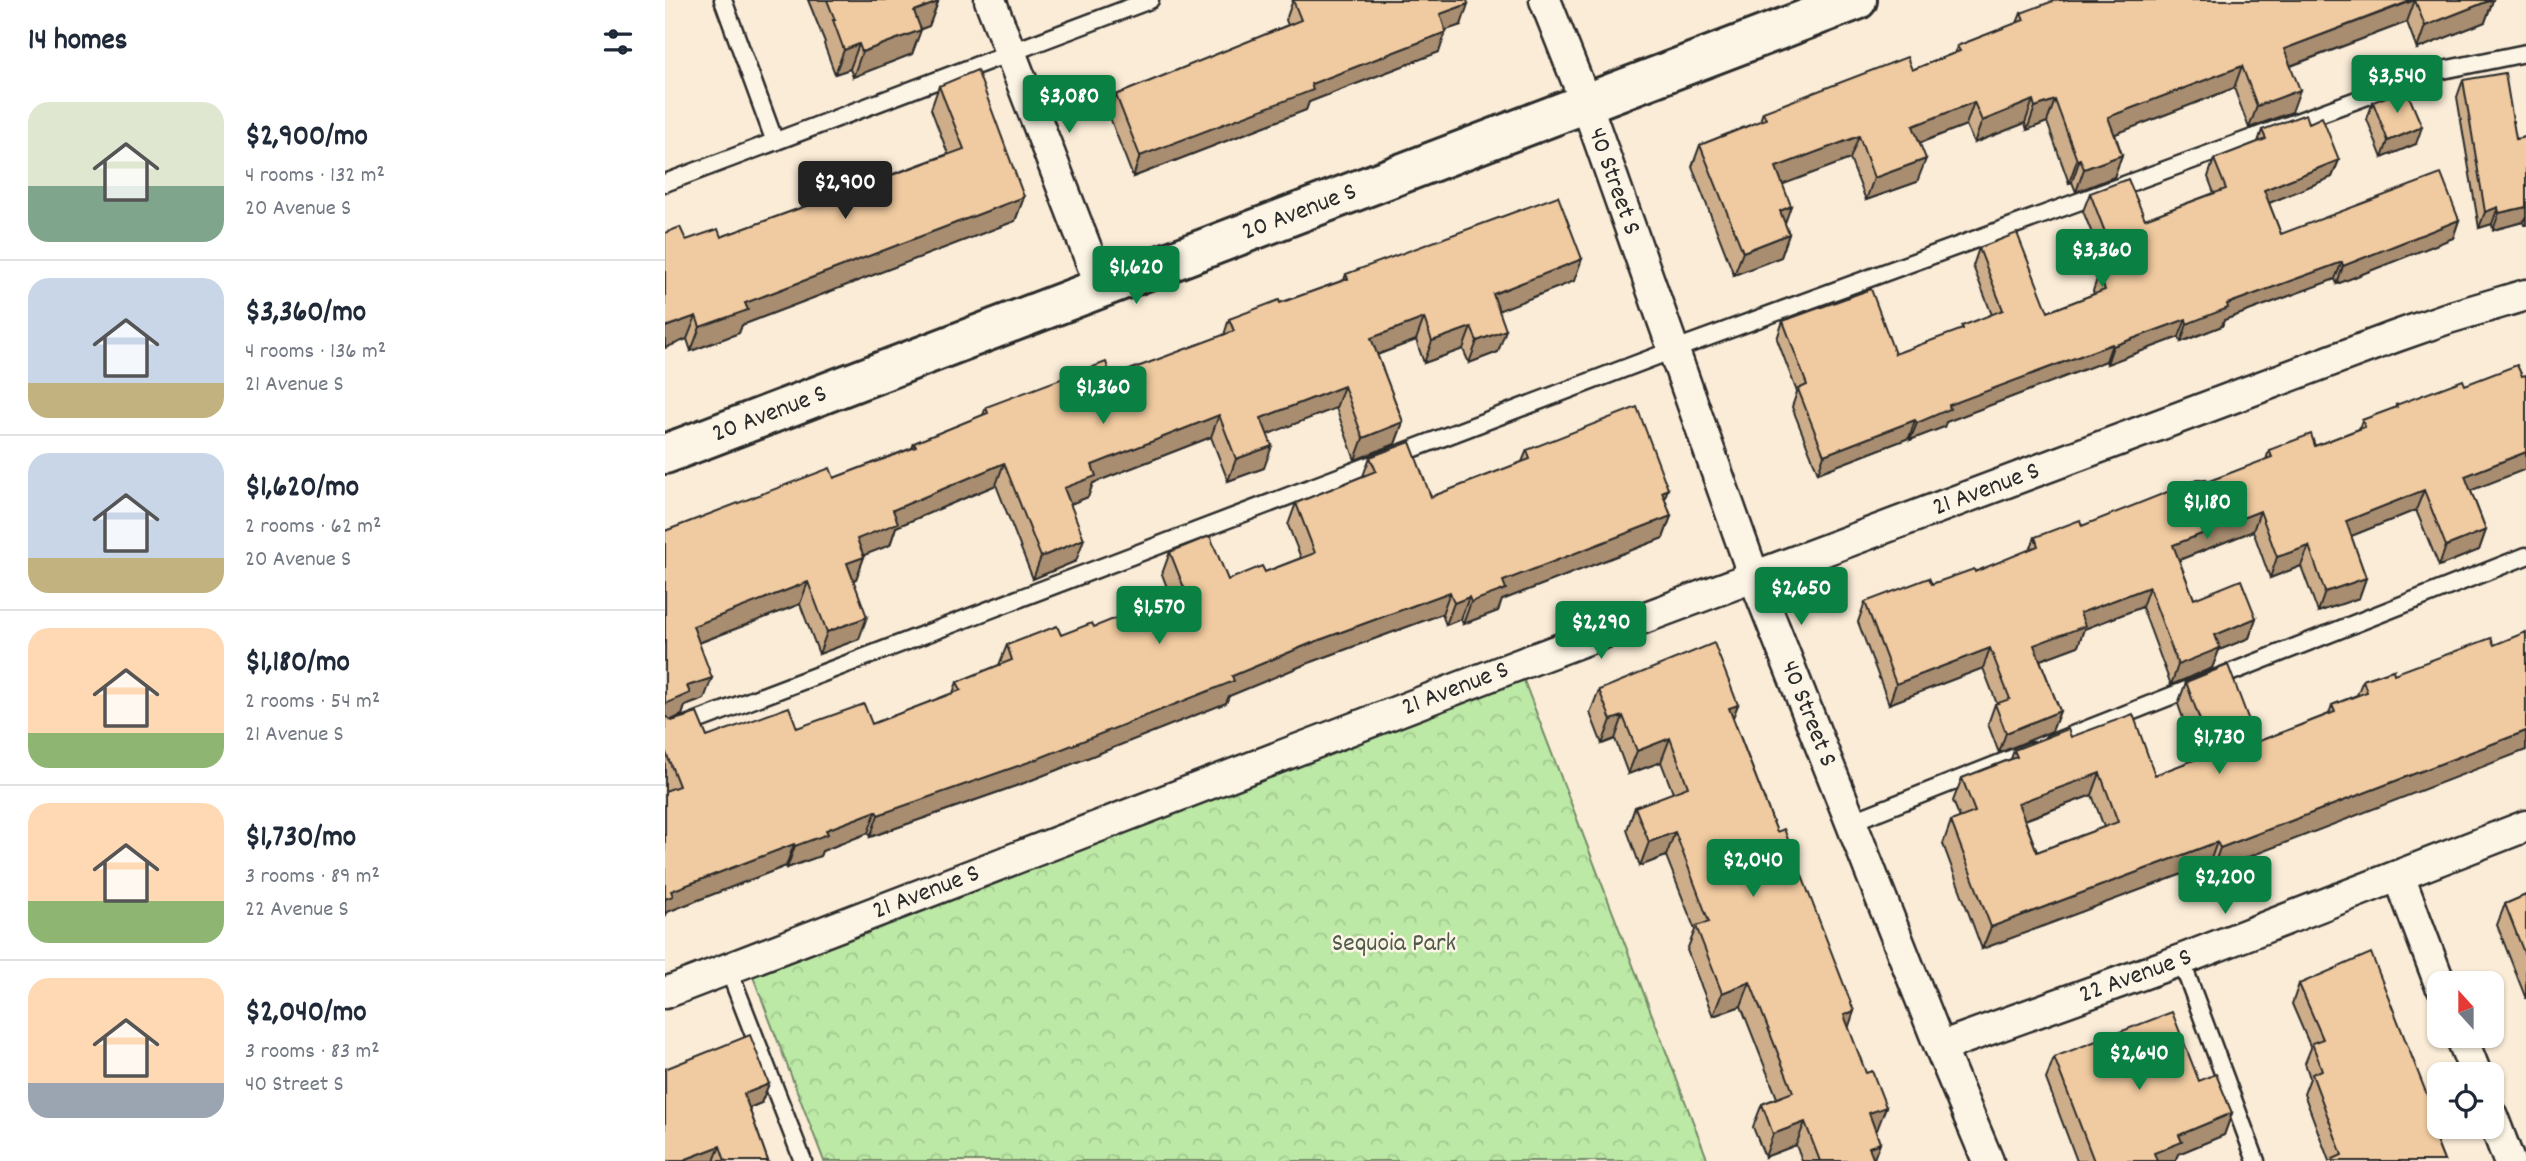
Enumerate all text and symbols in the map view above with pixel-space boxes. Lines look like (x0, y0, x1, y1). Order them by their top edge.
text: 14 homes (28, 21, 127, 64)
icon: filters (599, 23, 637, 61)
pin: $3,540 (2340, 55, 2454, 115)
text: $3,540 (2368, 61, 2426, 94)
pin: $3,080 (1012, 76, 1126, 135)
text: $3,080 (1039, 81, 1099, 114)
text: $2,900/mo (245, 117, 368, 160)
street label: 40 Street S (1578, 123, 1650, 240)
icon: home (84, 130, 168, 214)
text: 4 rooms · 132 m² (245, 160, 385, 193)
pin: $2,900 (788, 162, 902, 221)
text: $2,900 (814, 167, 876, 200)
street label: 20 Avenue S (1237, 174, 1362, 251)
text: 20 Avenue S (245, 193, 351, 226)
pin: $3,360 (2045, 230, 2159, 289)
text: $3,360 (2072, 235, 2132, 268)
pin: $1,620 (1079, 246, 1193, 306)
text: $1,620 (1109, 252, 1163, 285)
text: $3,360/mo (245, 293, 366, 336)
icon: home (84, 306, 168, 390)
text: 4 rooms · 136 m² (245, 336, 386, 369)
pin: $1,360 (1046, 366, 1160, 426)
text: 21 Avenue S (245, 369, 344, 402)
text: $1,360 (1075, 372, 1131, 405)
street label: 20 Avenue S (707, 375, 832, 453)
street label: 21 Avenue S (1928, 453, 2045, 527)
text: $1,620/mo (245, 468, 359, 511)
icon: home (84, 481, 168, 565)
pin: $1,180 (2150, 482, 2264, 541)
text: $1,180 (2183, 487, 2231, 520)
text: 2 rooms · 62 m² (245, 511, 381, 544)
text: 20 Avenue S (245, 544, 351, 577)
pin: $2,650 (1744, 568, 1858, 627)
text: $2,650 (1771, 573, 1831, 606)
pin: $1,570 (1102, 586, 1216, 646)
text: $1,570 (1132, 592, 1186, 625)
pin: $2,290 (1544, 602, 1658, 661)
text: $2,290 (1571, 607, 1631, 640)
text: $1,180/mo (245, 643, 350, 686)
street label: 21 Avenue S (1397, 652, 1514, 726)
street label: 40 Street S (1770, 655, 1846, 773)
icon: home (84, 656, 168, 740)
text: 2 rooms · 54 m² (245, 686, 380, 719)
pin: $1,730 (2162, 716, 2276, 776)
text: 21 Avenue S (245, 719, 344, 752)
text: $1,730 (2193, 722, 2245, 755)
text: $1,730/mo (245, 818, 356, 861)
icon: home (84, 831, 168, 915)
pin: $2,040 (1696, 839, 1810, 899)
text: $2,040 (1723, 845, 1783, 878)
street label: 21 Avenue S (868, 855, 985, 930)
pin: $2,200 (2168, 856, 2282, 916)
text: 3 rooms · 89 m² (245, 861, 380, 894)
text: $2,200 (2194, 862, 2256, 895)
text: 22 Avenue S (245, 894, 349, 927)
park label: Sequoia Park (1332, 926, 1456, 963)
street label: 22 Avenue S (2074, 939, 2197, 1014)
north arrow (2427, 971, 2504, 1048)
map controls (2427, 971, 2504, 1139)
text: $2,040/mo (245, 993, 367, 1036)
icon: home (84, 1006, 168, 1090)
pin: $2,640 (2082, 1032, 2196, 1092)
text: 3 rooms · 83 m² (245, 1036, 380, 1069)
text: $2,640 (2109, 1038, 2169, 1071)
button: locate (2427, 1062, 2504, 1139)
text: 40 Street S (245, 1069, 344, 1102)

